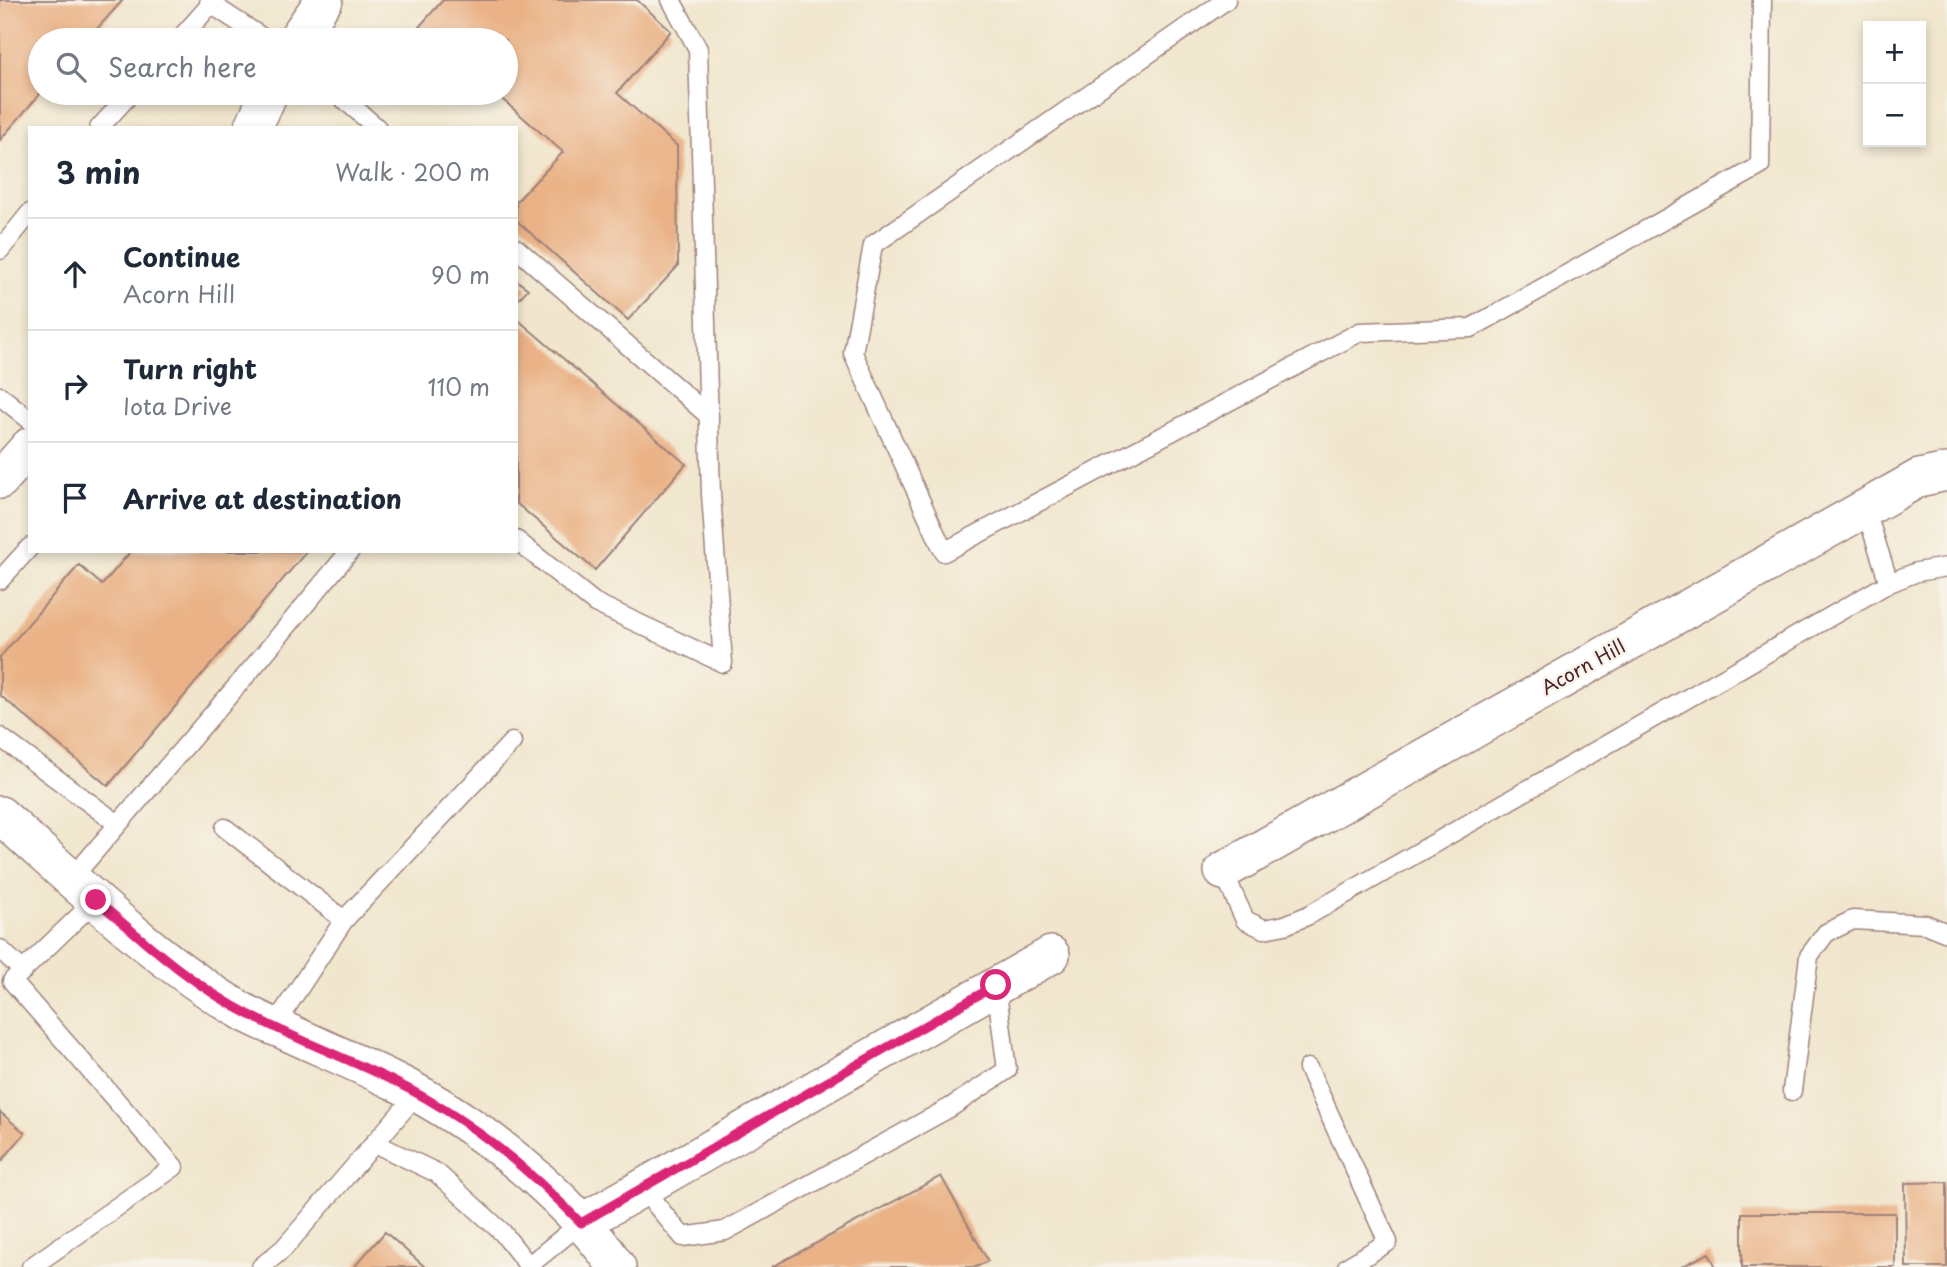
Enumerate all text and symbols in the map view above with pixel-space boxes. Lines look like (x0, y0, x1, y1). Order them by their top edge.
map controls (1863, 21, 1926, 147)
button: + (1863, 21, 1926, 84)
search box (28, 28, 518, 105)
text: Search here (108, 47, 257, 86)
icon: search (52, 48, 90, 86)
button: − (1863, 84, 1926, 147)
text: 3 min (56, 149, 141, 194)
text: Walk · 200 m (335, 154, 490, 189)
text: Continue (123, 237, 240, 276)
icon: ahead (56, 255, 94, 293)
text: 90 m (431, 257, 490, 292)
text: Acorn Hill (123, 276, 235, 311)
text: Turn right (123, 349, 257, 388)
icon: right (56, 367, 94, 405)
text: 110 m (428, 369, 490, 404)
text: Iota Drive (123, 388, 232, 423)
icon: arrive (56, 479, 94, 517)
text: Arrive at destination (123, 479, 402, 518)
street label: Acorn Hill (1535, 631, 1630, 701)
route end (80, 884, 111, 915)
route start (980, 969, 1011, 1000)

